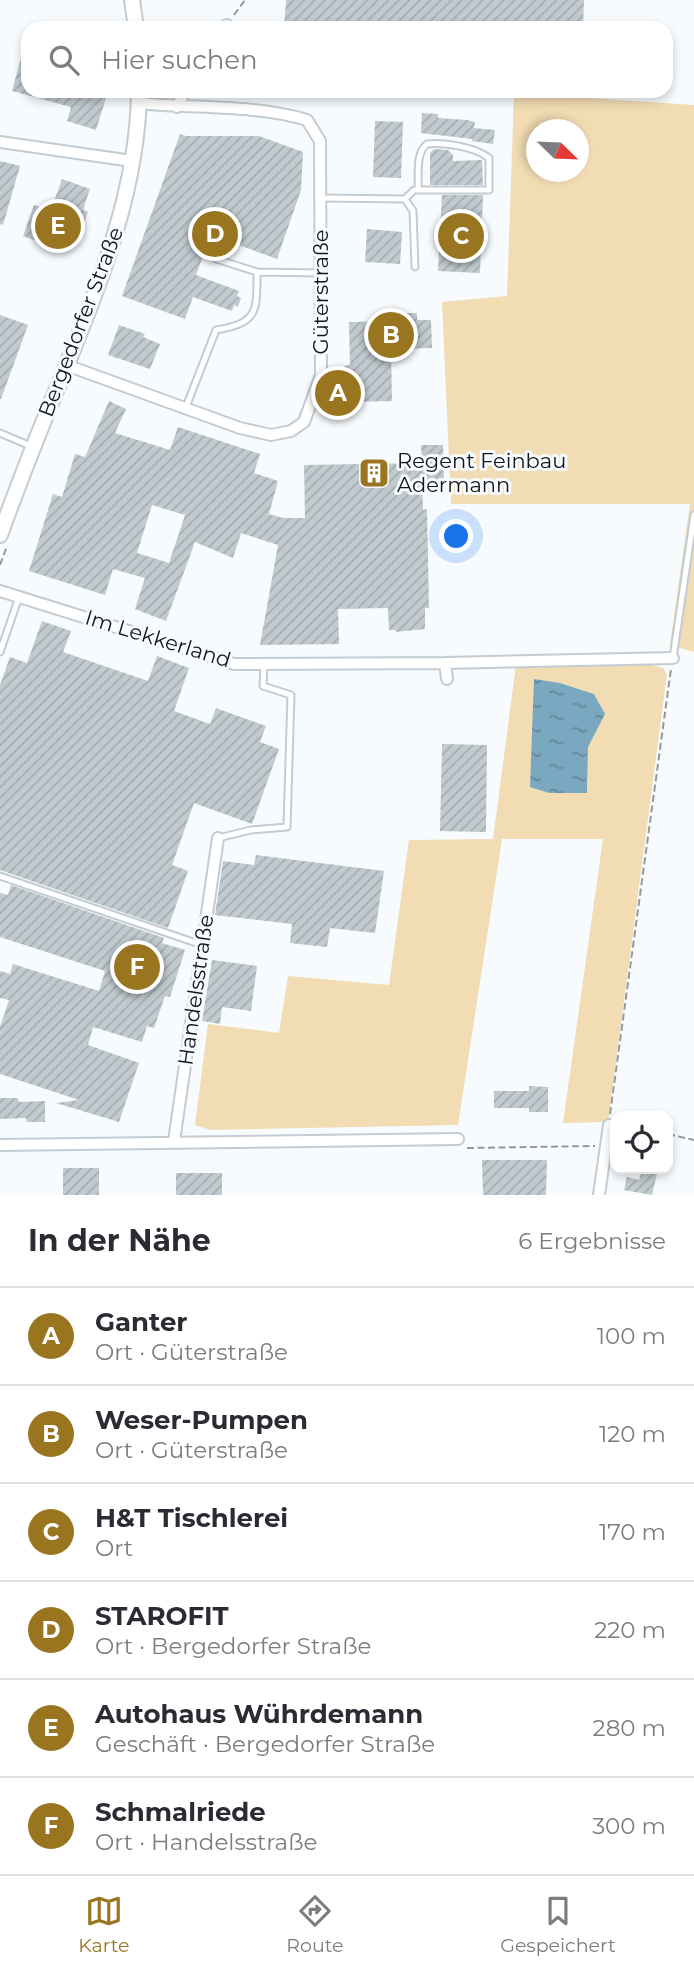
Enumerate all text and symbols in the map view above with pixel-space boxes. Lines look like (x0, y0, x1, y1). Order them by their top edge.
search box (21, 21, 673, 98)
icon: search (45, 41, 83, 79)
text: Hier suchen (101, 44, 258, 76)
north arrow (526, 119, 589, 182)
pin: E (35, 200, 81, 252)
pin: D (192, 208, 238, 260)
pin: C (438, 210, 484, 262)
street label: Bergedorfer Straße (33, 223, 128, 420)
street label: Güterstraße (308, 230, 333, 354)
pin: B (368, 309, 414, 361)
pin: A (315, 367, 361, 419)
place label: Regent Feinbau Adermann (397, 448, 566, 497)
building icon: Regent Feinbau Adermann (357, 456, 391, 490)
your location (439, 519, 473, 553)
street label: Im Lekkerland (82, 604, 234, 673)
street label: Handelsstraße (173, 913, 218, 1067)
pin: F (114, 941, 160, 993)
map controls (610, 1111, 673, 1174)
button: locate (610, 1111, 673, 1174)
text: In der Nähe (28, 1222, 211, 1259)
text: 6 Ergebnisse (518, 1227, 666, 1255)
text: Ganter (95, 1306, 188, 1338)
text: A (42, 1322, 60, 1350)
text: 100 m (597, 1322, 666, 1350)
text: Ort · Güterstraße (95, 1338, 288, 1366)
text: Weser-Pumpen (95, 1404, 308, 1436)
text: B (42, 1420, 60, 1448)
text: 120 m (599, 1420, 666, 1448)
text: Ort · Güterstraße (95, 1436, 288, 1464)
text: H&T Tischlerei (95, 1502, 288, 1534)
text: C (43, 1518, 59, 1546)
text: 170 m (599, 1518, 666, 1546)
text: Ort (95, 1534, 133, 1562)
text: STAROFIT (95, 1600, 229, 1632)
text: D (42, 1616, 61, 1644)
text: 220 m (594, 1616, 666, 1644)
text: Ort · Bergedorfer Straße (95, 1632, 371, 1660)
text: Autohaus Wührdemann (95, 1698, 423, 1730)
text: E (43, 1714, 59, 1742)
text: 280 m (593, 1714, 666, 1742)
text: Geschäft · Bergedorfer Straße (95, 1730, 435, 1758)
text: Schmalriede (95, 1796, 266, 1828)
text: F (44, 1812, 58, 1840)
text: 300 m (592, 1812, 666, 1840)
text: Ort · Handelsstraße (95, 1828, 317, 1856)
tab: Karte (78, 1892, 130, 1957)
tab: Route (286, 1892, 344, 1957)
tab: Gespeichert (500, 1892, 616, 1957)

